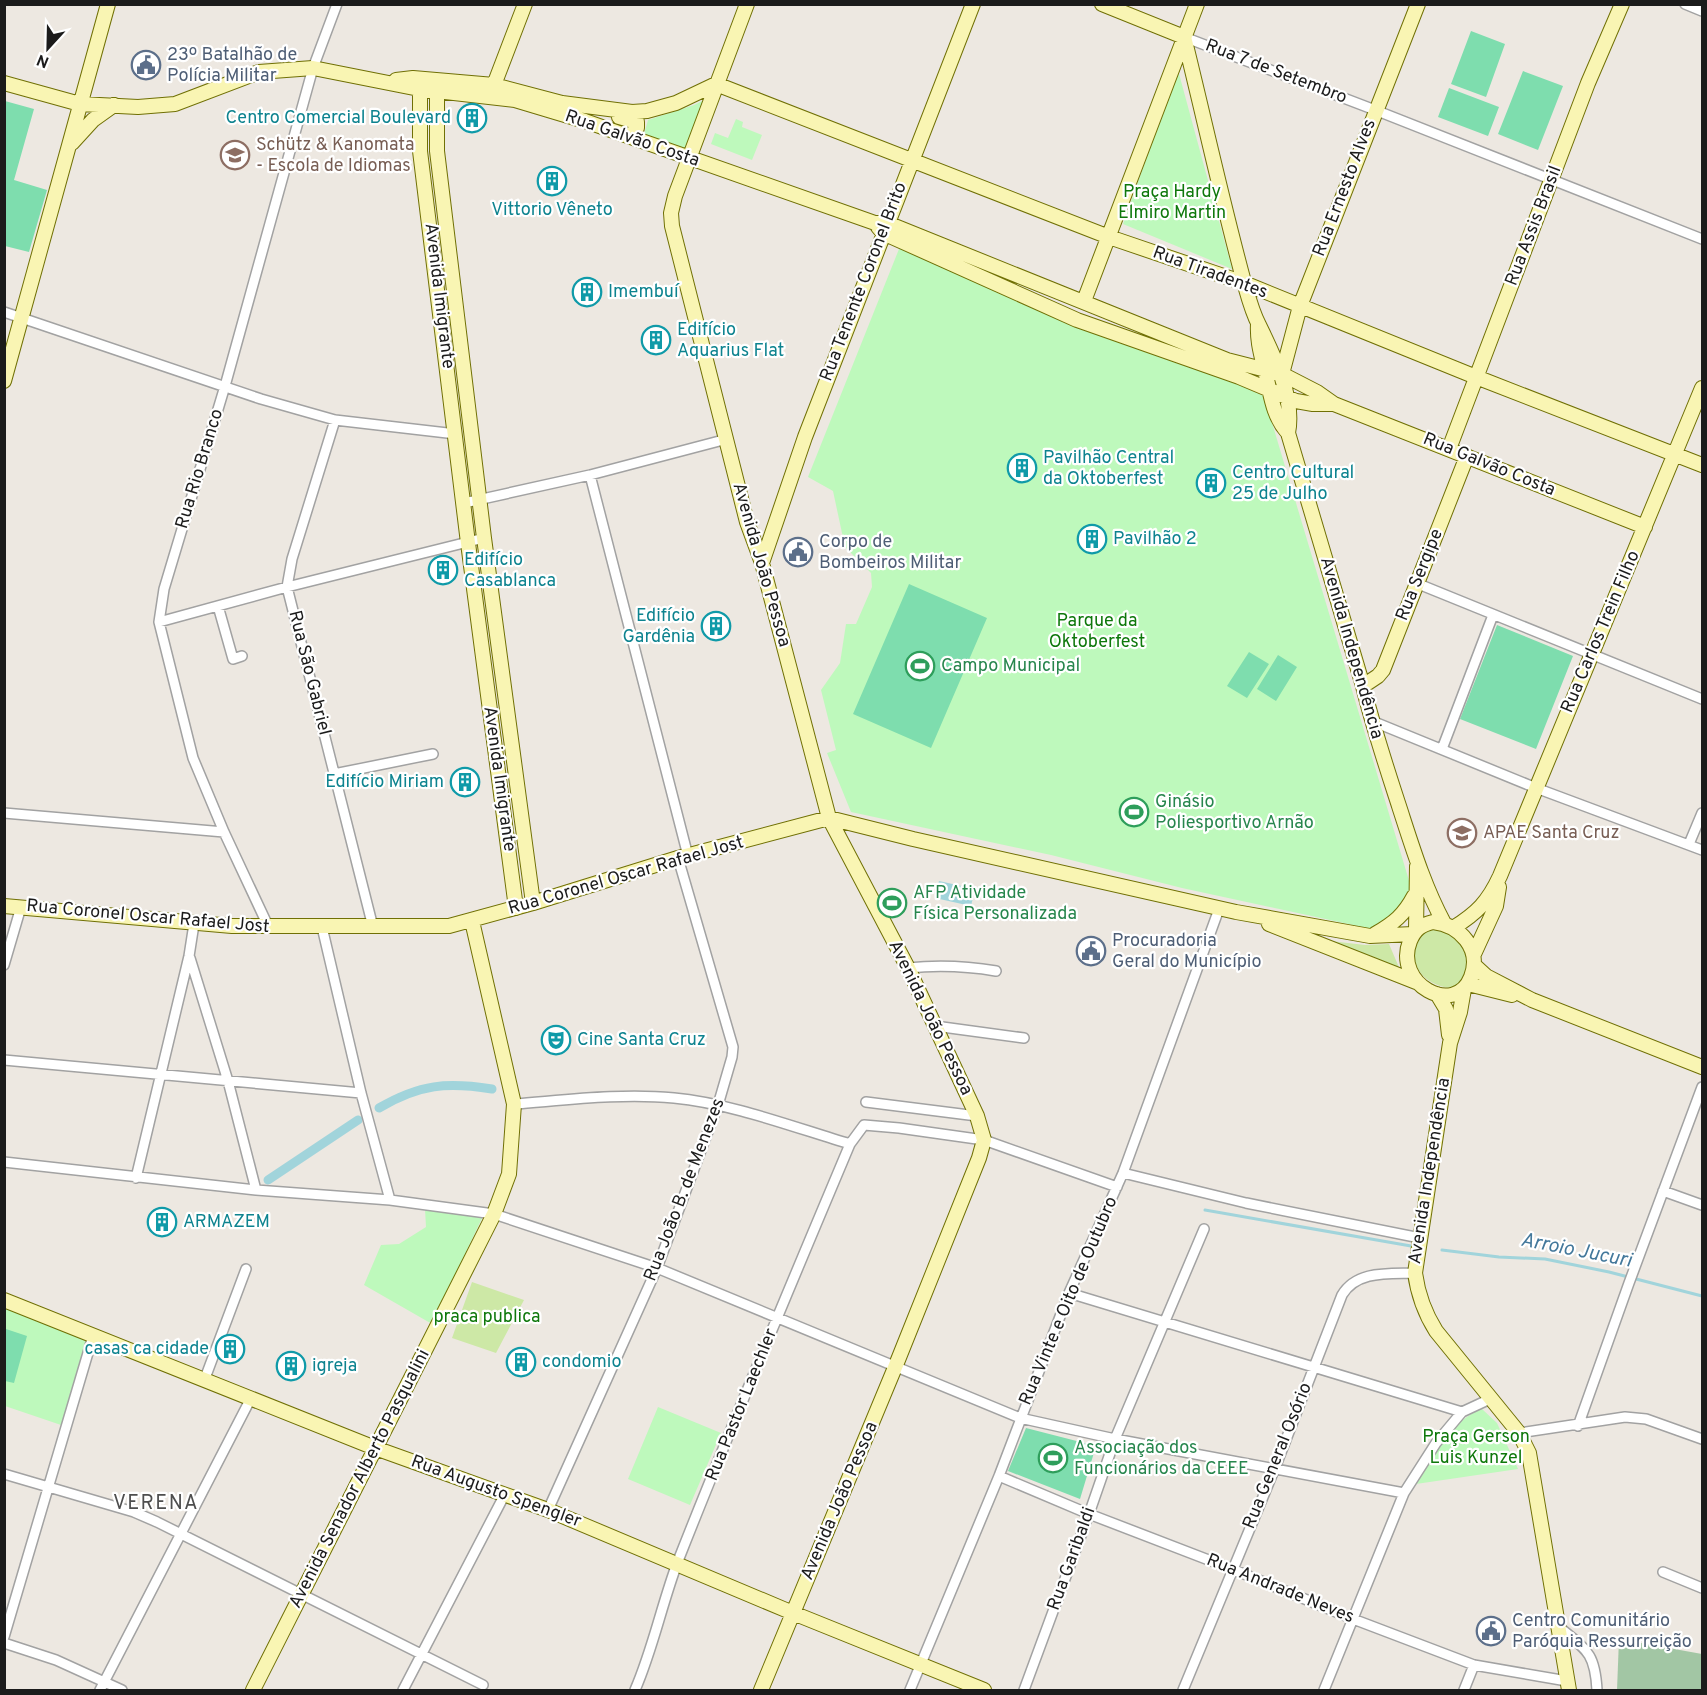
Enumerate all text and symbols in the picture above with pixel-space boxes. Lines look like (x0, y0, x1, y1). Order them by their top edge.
north arrow (18, 18, 78, 78)
street label: Rua 7 de Setembro (1202, 34, 1350, 110)
place label: 23º Batalhão de Polícia Militar (167, 44, 297, 88)
text: N (34, 49, 52, 71)
public building icon: 23º Batalhão de Polícia Militar (130, 49, 162, 81)
building icon: Centro Comercial Boulevard (456, 102, 488, 134)
street label: Rua Galvão Costa (562, 105, 702, 173)
place label: Centro Comercial Boulevard (226, 107, 451, 130)
street label: Rua Ernesto Alves (1308, 116, 1382, 260)
place label: Schütz & Kanomata - Escola de Idiomas (256, 134, 414, 178)
school or university icon: Schütz & Kanomata - Escola de Idiomas (219, 139, 251, 171)
street label: Rua Assis Brasil (1501, 163, 1567, 289)
building icon: Vittorio Vêneto (536, 165, 568, 197)
street label: Rua Tenente Coronel Brito (815, 179, 913, 385)
park label: Praça Hardy Elmiro Martin (1118, 181, 1226, 225)
place label: Vittorio Vêneto (491, 199, 613, 222)
street label: Avenida Imigrante (419, 222, 459, 370)
street label: Rua Tiradentes (1149, 242, 1271, 304)
building icon: Imembuí (571, 276, 603, 308)
place label: Imembuí (608, 281, 680, 304)
place label: Edifício Aquarius Flat (677, 319, 784, 363)
building icon: Edifício Aquarius Flat (640, 324, 672, 356)
street label: Rua Rio Branco (171, 406, 229, 532)
street label: Rua Galvão Costa (1419, 428, 1559, 502)
place label: Pavilhão Central da Oktoberfest (1043, 447, 1174, 491)
building icon: Pavilhão Central da Oktoberfest (1006, 452, 1038, 484)
place label: Centro Cultural 25 de Julho (1232, 462, 1354, 506)
building icon: Centro Cultural 25 de Julho (1195, 467, 1227, 499)
street label: Avenida João Pessoa (727, 480, 795, 650)
building icon: Pavilhão 2 (1076, 523, 1108, 555)
street label: Rua Sergipe (1391, 526, 1449, 624)
place label: Pavilhão 2 (1113, 528, 1197, 551)
place label: Corpo de Bombeiros Militar (819, 531, 962, 575)
public building icon: Corpo de Bombeiros Militar (782, 536, 814, 568)
street label: Rua Carlos Trein Filho (1556, 547, 1646, 717)
place label: Edifício Casablanca (464, 549, 556, 593)
building icon: Edifício Casablanca (427, 554, 459, 586)
street label: Avenida Independência (1314, 554, 1388, 742)
place label: Edifício Gardênia (622, 605, 695, 649)
street label: Rua São Gabriel (282, 608, 336, 738)
building icon: Edifício Gardênia (700, 610, 732, 642)
park label: Parque da Oktoberfest (1049, 610, 1145, 654)
sports icon: Campo Municipal (904, 650, 936, 682)
place label: Campo Municipal (941, 655, 1080, 678)
street label: Avenida Imigrante (477, 705, 521, 853)
building icon: Edifício Miriam (449, 766, 481, 798)
place label: Edifício Miriam (325, 771, 444, 794)
place label: Ginásio Poliesportivo Arnão (1155, 791, 1314, 835)
sports icon: Ginásio Poliesportivo Arnão (1118, 796, 1150, 828)
school or university icon: APAE Santa Cruz (1446, 817, 1478, 849)
place label: APAE Santa Cruz (1483, 822, 1620, 845)
street label: Rua Coronel Oscar Rafael Jost (506, 831, 746, 921)
place label: AFP Atividade Física Personalizada (913, 882, 1077, 926)
sports icon: AFP Atividade Física Personalizada (876, 887, 908, 919)
street label: Rua Coronel Oscar Rafael Jost (26, 895, 270, 939)
place label: Procuradoria Geral do Município (1112, 930, 1262, 974)
public building icon: Procuradoria Geral do Município (1075, 935, 1107, 967)
street label: Avenida João Pessoa (882, 937, 978, 1099)
theatre icon: Cine Santa Cruz (540, 1024, 572, 1056)
place label: Cine Santa Cruz (577, 1029, 706, 1052)
street label: Avenida Independência (1404, 1076, 1456, 1266)
street label: Rua João B. de Menezes (639, 1095, 731, 1285)
street label: Rua Vinte e Oito de Outubro (1015, 1193, 1123, 1409)
building icon: ARMAZEM (146, 1206, 178, 1238)
place label: ARMAZEM (183, 1211, 270, 1234)
water label: Arroio Jucuri (1518, 1228, 1635, 1275)
park label: praca publica (434, 1306, 540, 1329)
street label: Rua Pastor Laechler (701, 1325, 783, 1485)
building icon: casas ca cidade (214, 1333, 246, 1365)
place label: casas ca cidade (85, 1338, 209, 1361)
street label: Avenida Senador Alberto Pasqualini (284, 1346, 436, 1612)
building icon: condomio (505, 1346, 537, 1378)
building icon: igreja (275, 1350, 307, 1382)
place label: condomio (542, 1351, 621, 1374)
place label: igreja (312, 1355, 357, 1378)
street label: Rua General Osório (1238, 1379, 1318, 1533)
street label: Avenida João Pessoa (796, 1418, 884, 1584)
park label: Praça Gerson Luis Kunzel (1422, 1426, 1530, 1470)
place label: Associação dos Funcionários da CEEE (1074, 1437, 1249, 1481)
sports icon: Associação dos Funcionários da CEEE (1037, 1442, 1069, 1474)
street label: Rua Augusto Spengler (408, 1450, 584, 1534)
district label: VERENA (113, 1491, 199, 1517)
street label: Rua Garibaldi (1043, 1504, 1101, 1614)
street label: Rua Andrade Neves (1203, 1549, 1357, 1629)
place label: Centro Comunitário Paróquia Ressurreição (1512, 1610, 1692, 1654)
public building icon: Centro Comunitário Paróquia Ressurreição (1475, 1615, 1507, 1647)

